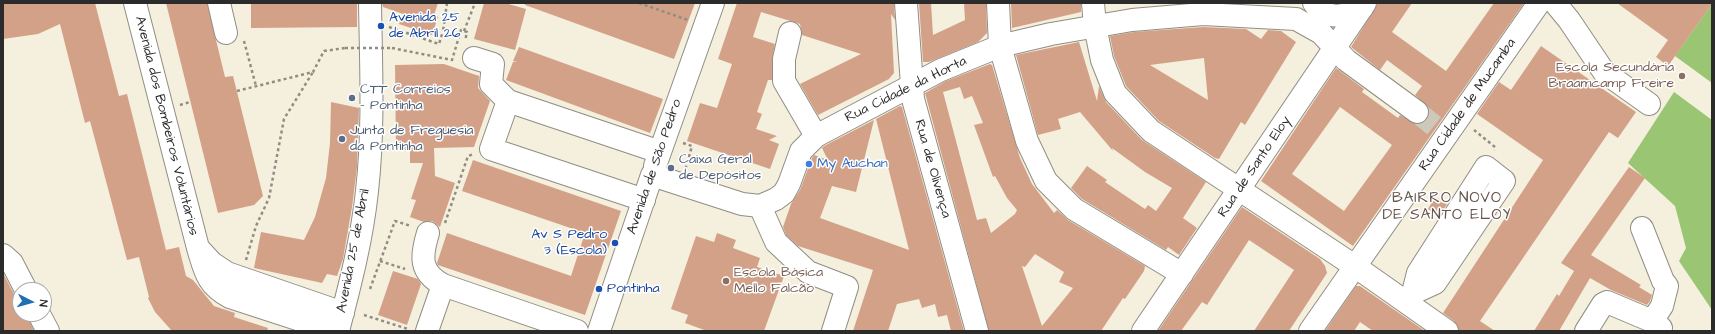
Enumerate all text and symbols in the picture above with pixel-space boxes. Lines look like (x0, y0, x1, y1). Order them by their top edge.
place label: Avenida 25 de Abril 26 (389, 10, 461, 42)
street label: Avenida dos Bombeiros Voluntários (131, 15, 201, 237)
marker: Avenida 25 de Abril 26 (376, 21, 386, 31)
street label: Rua Cidade de Mucamba (1416, 36, 1520, 174)
street label: Rua Cidade da Horta (842, 53, 970, 127)
place label: Escola Secundária Braamcamp Freire (1548, 60, 1674, 92)
marker: Escola Secundária Braamcamp Freire (1677, 71, 1687, 81)
place label: CTT Correios - Pontinha (360, 82, 451, 114)
marker: CTT Correios - Pontinha (347, 93, 357, 103)
street label: Avenida de São Pedro (624, 97, 686, 237)
street label: Rua de Santo Eloy (1215, 113, 1295, 221)
street label: Rua de Olivença (910, 118, 954, 220)
place label: Junta de Freguesia da Pontinha (350, 123, 473, 156)
marker: Junta de Freguesia da Pontinha (337, 134, 347, 144)
place label: Caixa Geral de Depósitos (679, 152, 761, 184)
place label: My Auchan (817, 156, 888, 172)
marker: My Auchan (804, 159, 814, 169)
marker: Caixa Geral de Depósitos (666, 163, 676, 173)
street label: Avenida 25 de Abril (334, 188, 374, 314)
district label: BAIRRO NOVO DE SANTO ELOY (1383, 190, 1511, 225)
place label: Av S Pedro 3 (Escola) (531, 227, 607, 260)
marker: Av S Pedro 3 (Escola) (610, 238, 620, 248)
place label: Escola Básica Mello Falcão (734, 265, 823, 298)
marker: Escola Básica Mello Falcão (721, 276, 731, 286)
place label: Pontinha (607, 281, 660, 297)
north arrow (12, 282, 52, 322)
marker: Pontinha (594, 284, 604, 294)
text: N (36, 299, 51, 307)

